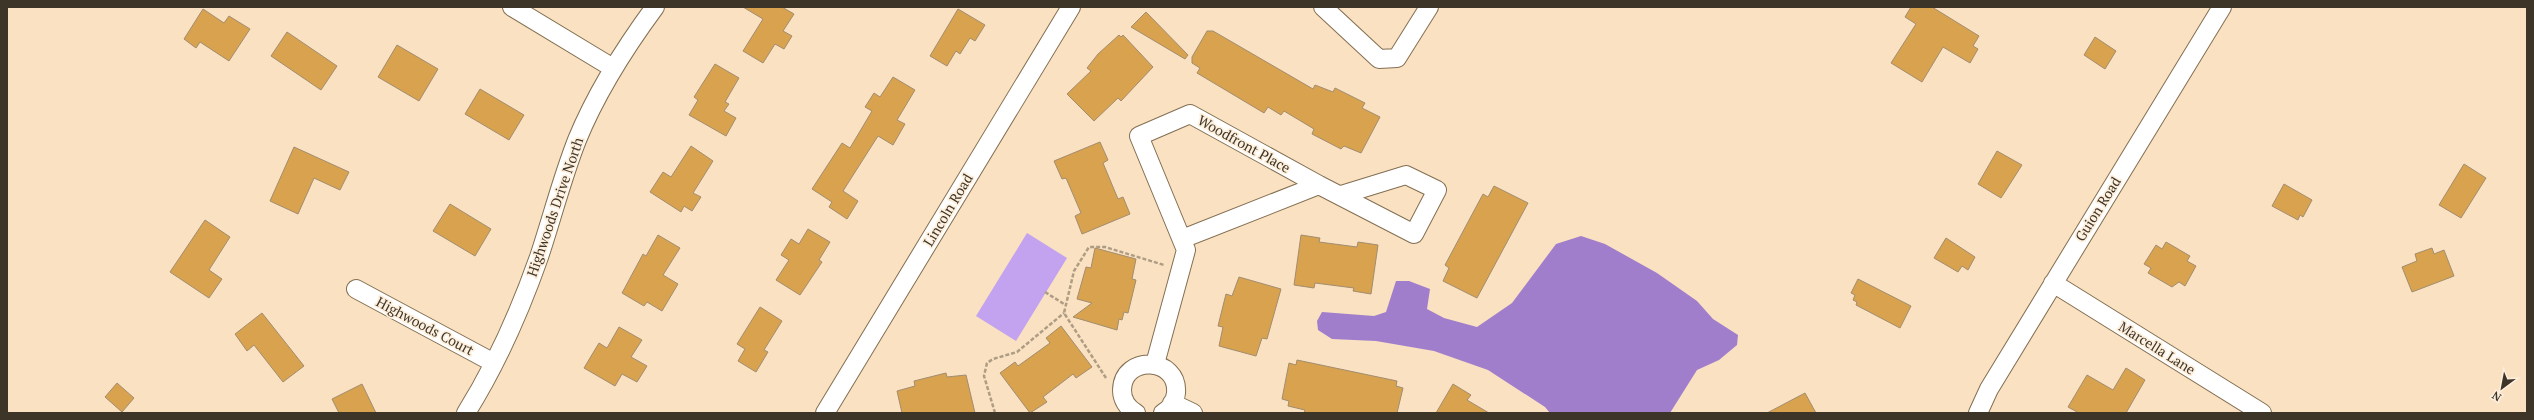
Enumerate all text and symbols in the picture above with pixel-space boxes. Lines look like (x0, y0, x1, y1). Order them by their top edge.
street label: Woodfront Place (1195, 110, 1294, 177)
street label: Highwoods Drive North (522, 135, 587, 279)
street label: Lincoln Road (918, 170, 977, 250)
street label: Guion Road (2070, 173, 2125, 245)
street label: Highwoods Court (373, 292, 478, 360)
street label: Marcella Lane (2115, 316, 2199, 379)
north arrow (2482, 368, 2522, 408)
text: N (2489, 388, 2504, 405)

